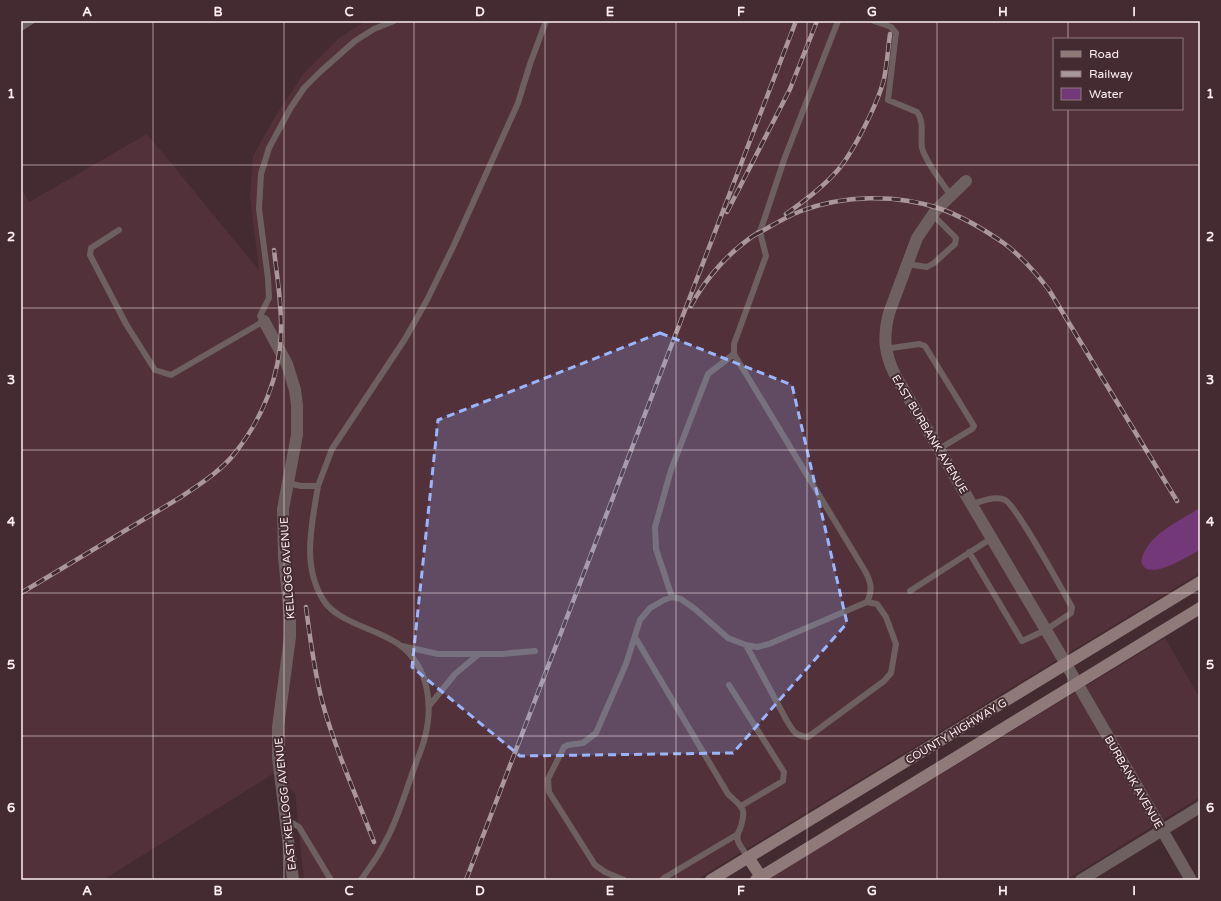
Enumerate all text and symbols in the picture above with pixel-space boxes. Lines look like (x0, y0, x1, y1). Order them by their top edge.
text: A (82, 4, 92, 20)
text: B (213, 4, 223, 20)
text: C (344, 4, 354, 20)
text: D (475, 4, 485, 20)
text: E (606, 4, 614, 20)
text: F (737, 4, 745, 20)
text: G (867, 4, 877, 20)
text: H (998, 4, 1008, 20)
text: I (1132, 4, 1136, 20)
legend (1053, 38, 1183, 110)
text: Road (1089, 47, 1119, 61)
text: Railway (1089, 67, 1133, 81)
text: 1 (7, 86, 15, 102)
text: 1 (1206, 86, 1214, 102)
text: Water (1089, 87, 1124, 101)
text: 2 (7, 229, 15, 245)
text: 2 (1206, 229, 1214, 245)
text: 3 (7, 372, 15, 388)
street label: EAST BURBANK AVENUE (889, 372, 970, 496)
text: 3 (1206, 372, 1214, 388)
text: 4 (7, 514, 16, 530)
text: 4 (1206, 514, 1215, 530)
street label: KELLOGG AVENUE (277, 517, 298, 619)
text: 5 (7, 657, 15, 673)
text: 5 (1206, 657, 1214, 673)
street label: COUNTY HIGHWAY G (903, 696, 1009, 767)
street label: BURBANK AVENUE (1102, 733, 1166, 831)
street label: EAST KELLOGG AVENUE (272, 737, 299, 871)
text: 6 (7, 800, 15, 816)
text: 6 (1206, 800, 1214, 816)
text: A (82, 883, 92, 899)
text: B (213, 883, 223, 899)
text: C (344, 883, 354, 899)
text: D (475, 883, 485, 899)
text: E (606, 883, 614, 899)
text: F (737, 883, 745, 899)
text: G (867, 883, 877, 899)
text: H (998, 883, 1008, 899)
text: I (1132, 883, 1136, 899)

